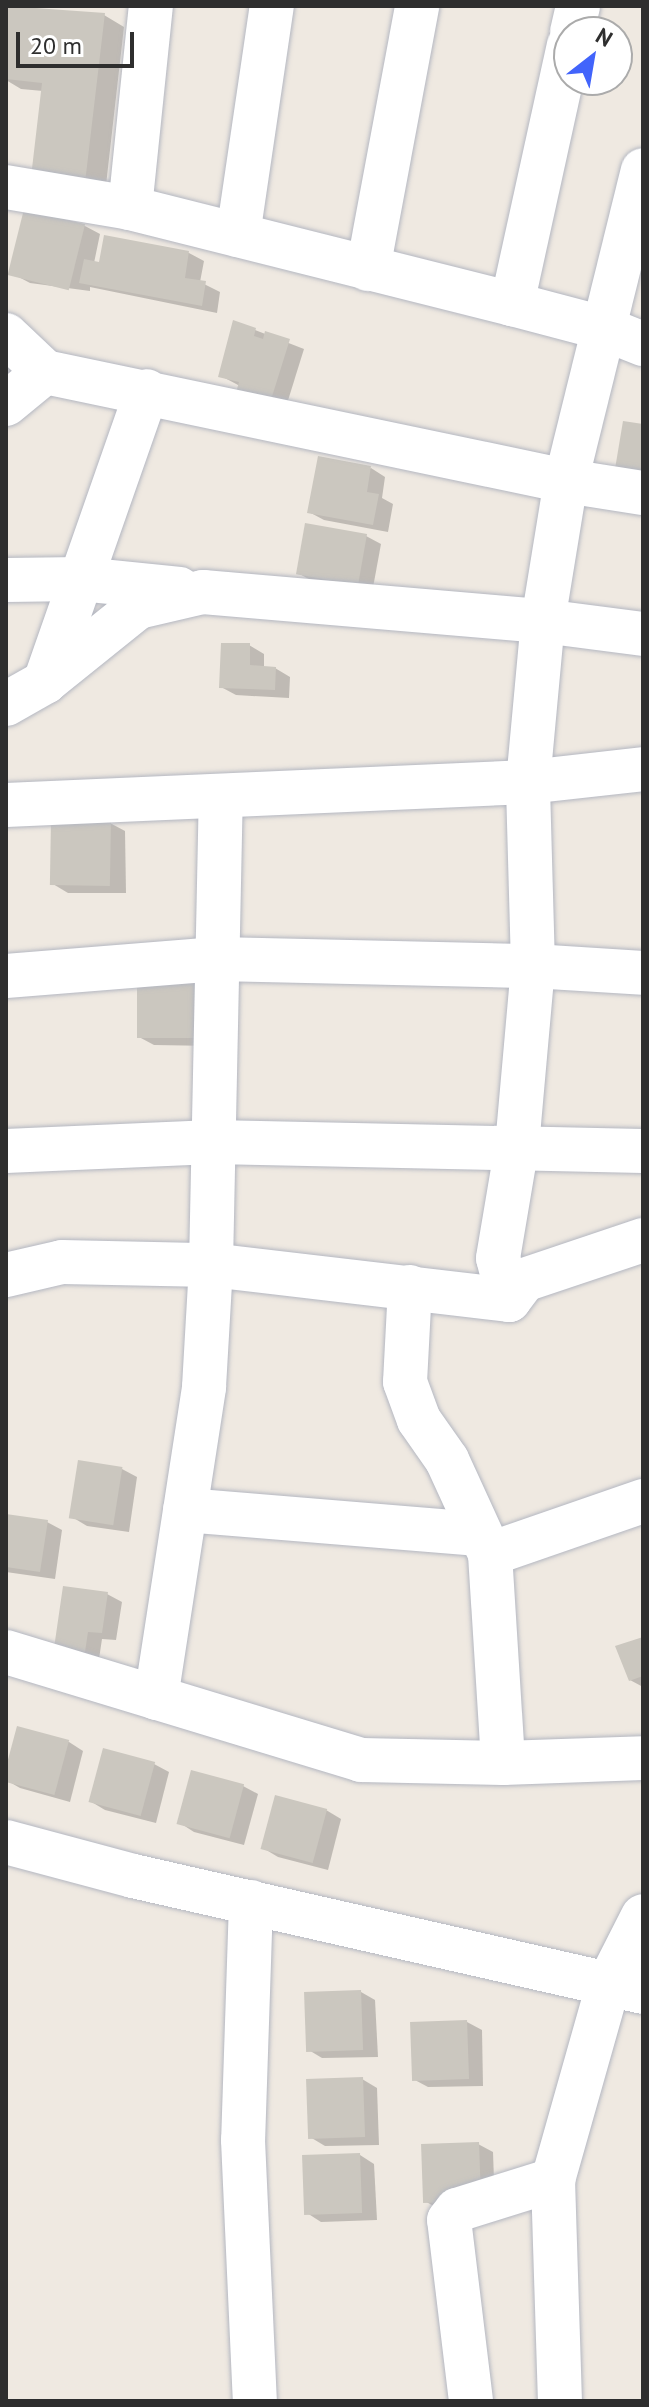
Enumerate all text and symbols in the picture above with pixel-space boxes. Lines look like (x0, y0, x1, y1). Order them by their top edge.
scale bar (20, 16, 138, 66)
north arrow (553, 16, 633, 96)
text: N (591, 21, 618, 53)
text: 20 m (30, 30, 82, 61)

